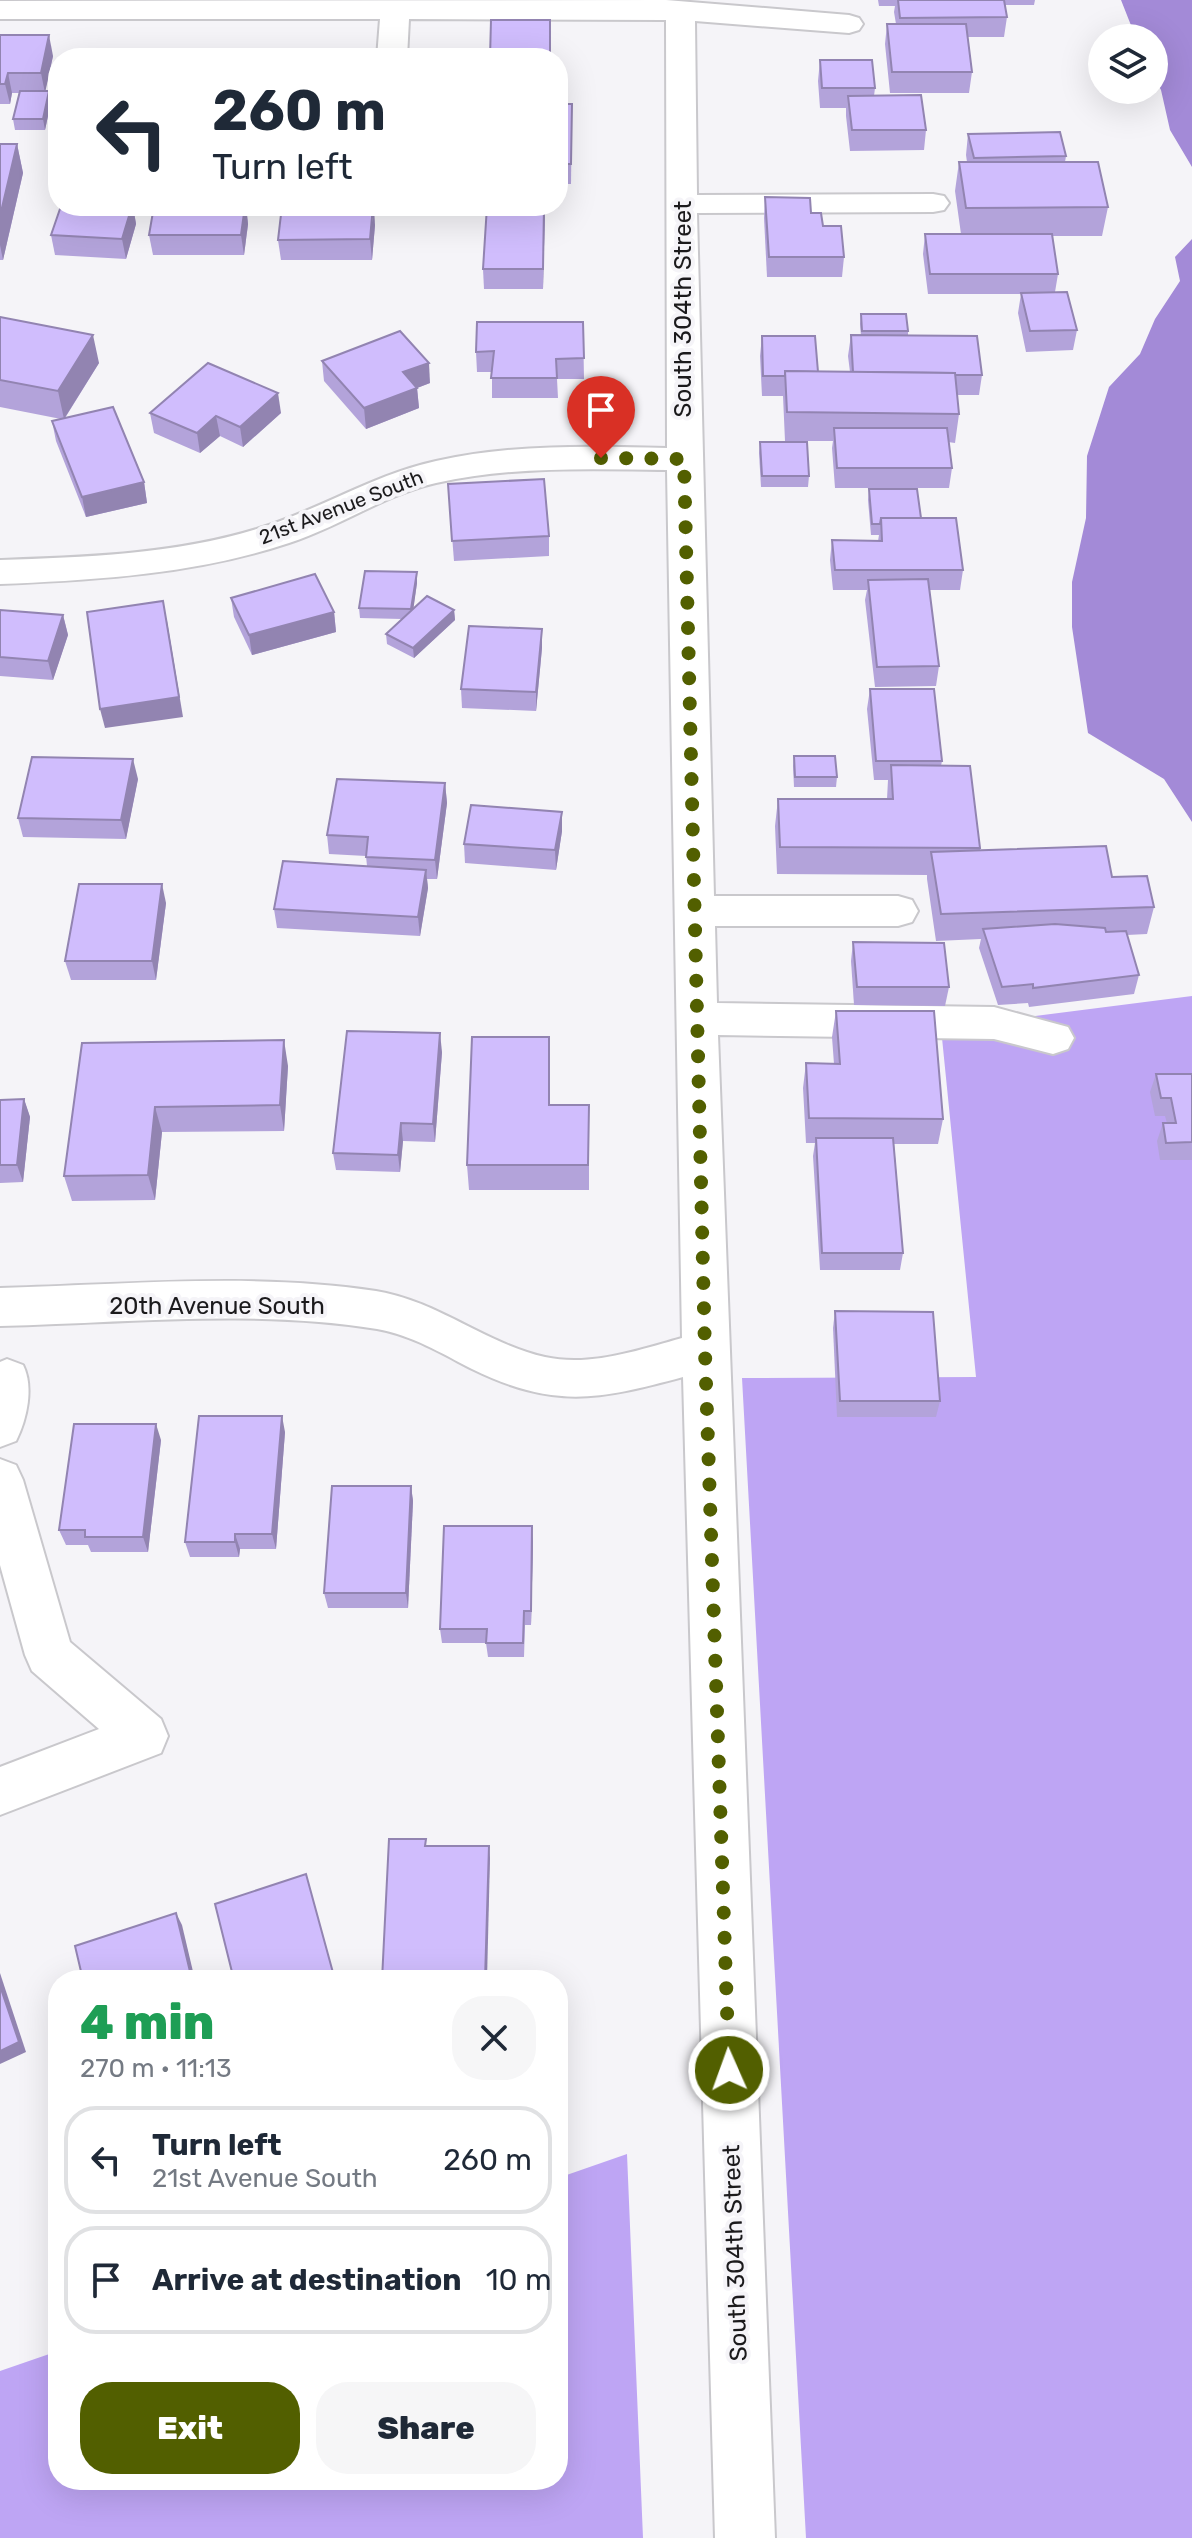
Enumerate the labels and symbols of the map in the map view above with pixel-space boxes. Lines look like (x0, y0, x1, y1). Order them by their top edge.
street label: South 304th Street (669, 201, 697, 417)
pin (567, 376, 635, 458)
street label: 21st Avenue South (256, 465, 426, 549)
street label: 20th Avenue South (109, 1292, 325, 1320)
position arrow (687, 2028, 771, 2112)
street label: South 304th Street (717, 2144, 753, 2362)

